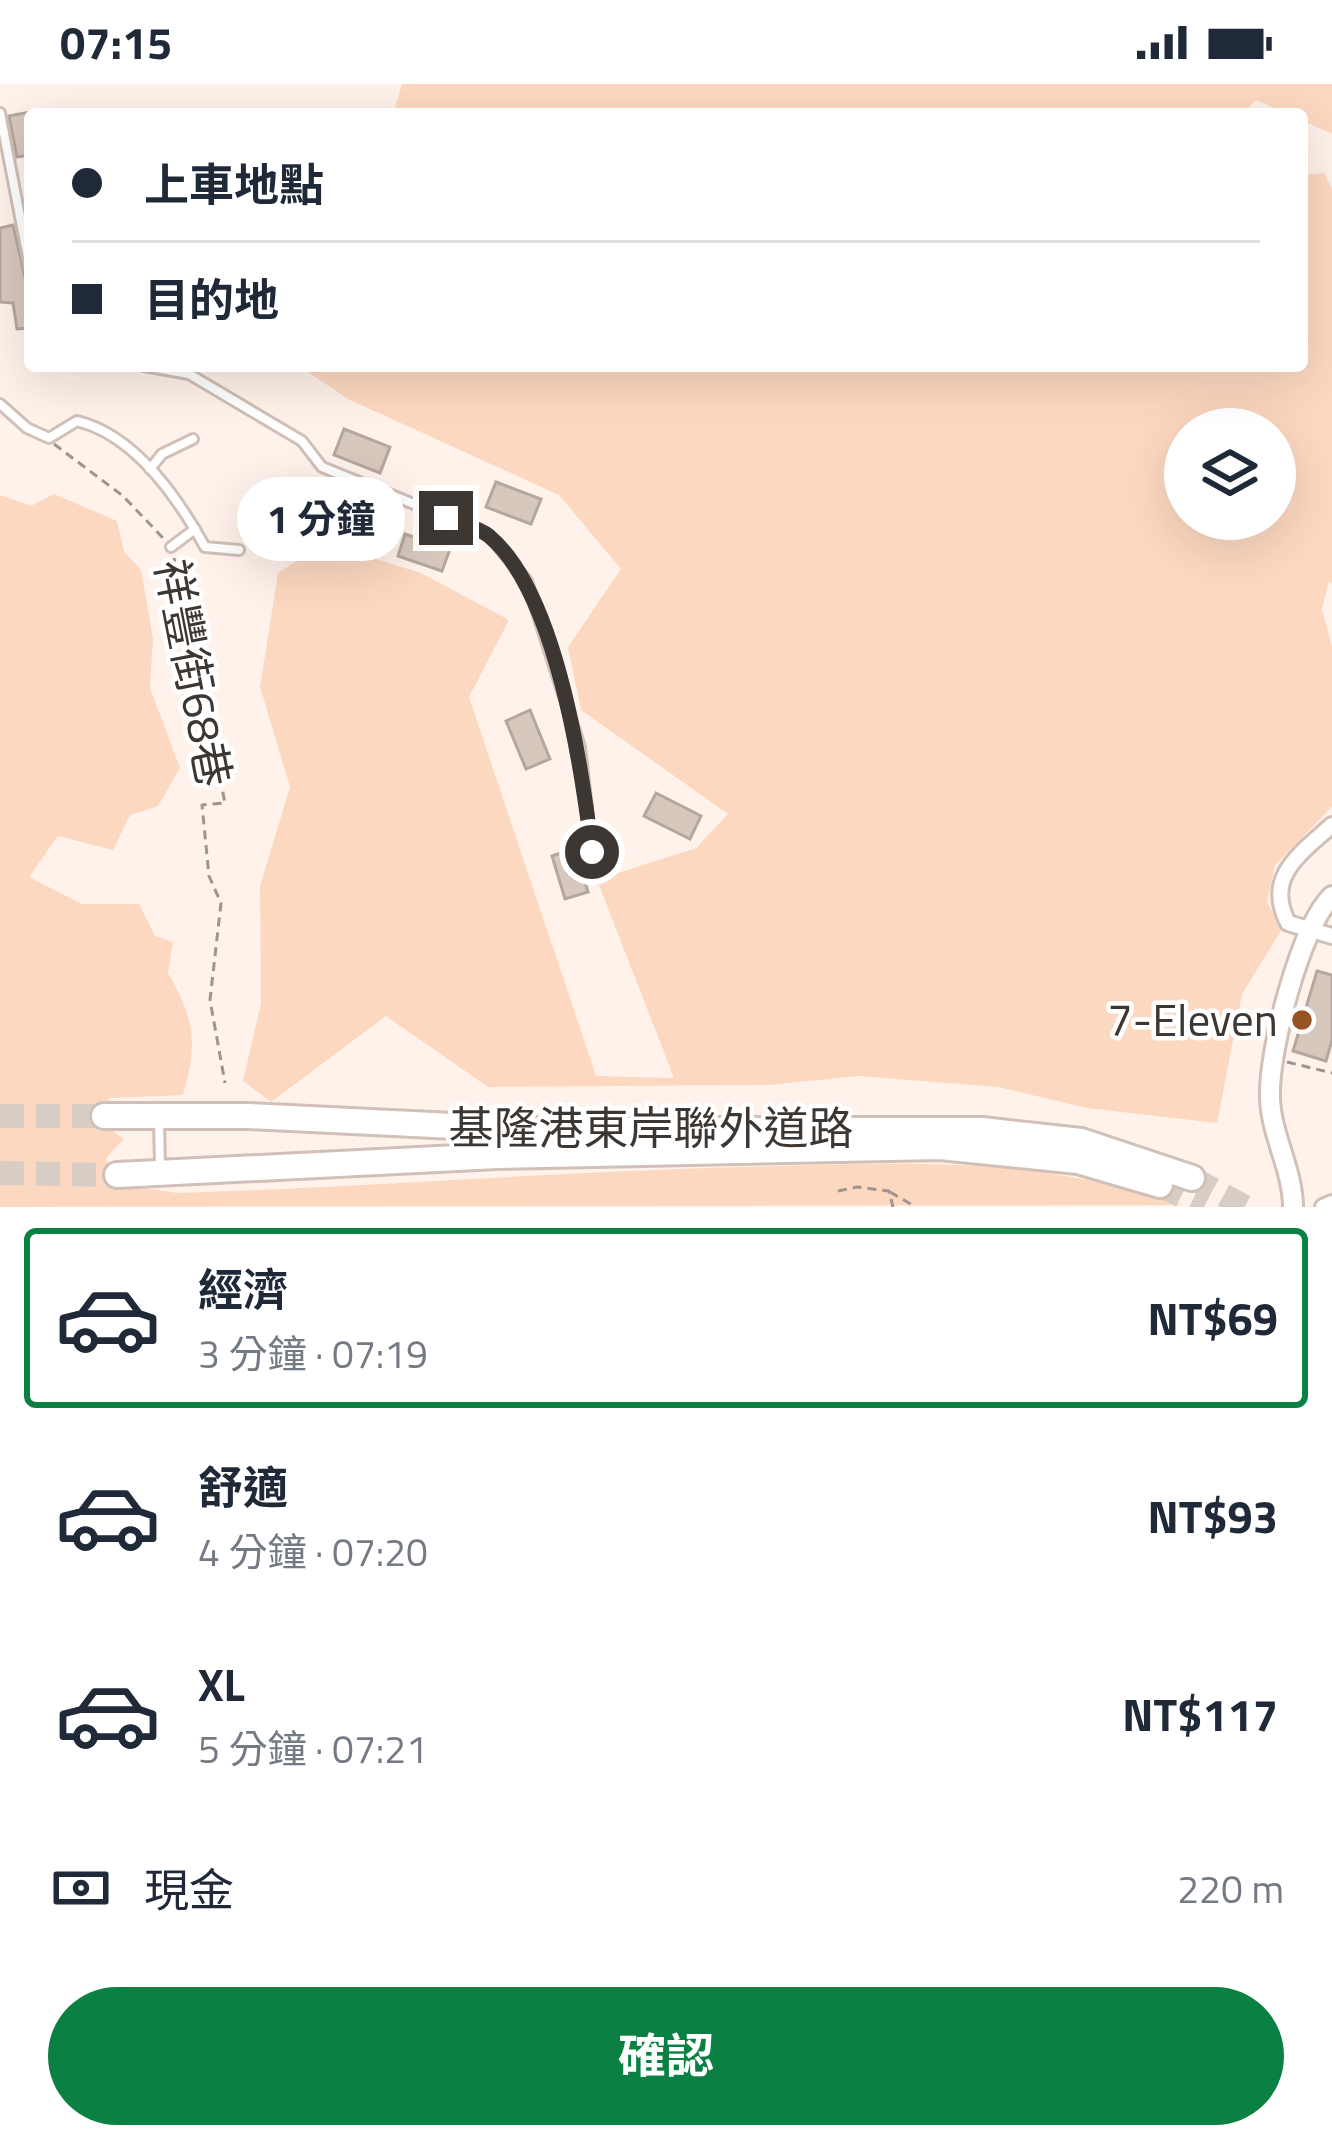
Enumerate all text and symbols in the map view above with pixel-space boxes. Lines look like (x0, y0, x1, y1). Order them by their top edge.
text: 07:15 (60, 8, 172, 76)
text: 上車地點 (144, 150, 324, 218)
text: 目的地 (144, 265, 279, 333)
map controls (1164, 408, 1296, 540)
button: layers (1164, 408, 1296, 540)
callout: 1 分鐘 (236, 476, 404, 560)
text: 1 分鐘 (267, 489, 375, 548)
route end (419, 491, 473, 545)
street label: 祥豐街68巷 (139, 553, 249, 792)
route start (565, 825, 619, 879)
place label: 7-Eleven (1107, 985, 1278, 1053)
marker: 7-Eleven (1289, 1007, 1315, 1033)
street label: 基隆港東岸聯外道路 (448, 1093, 854, 1161)
text: 經濟 (198, 1255, 288, 1323)
icon: car (54, 1264, 162, 1372)
text: NT$69 (1148, 1284, 1278, 1352)
text: 3 分鐘 · 07:19 (198, 1324, 428, 1383)
text: 舒適 (198, 1453, 288, 1521)
icon: car (54, 1462, 162, 1570)
text: NT$93 (1148, 1482, 1278, 1550)
text: 4 分鐘 · 07:20 (198, 1522, 428, 1581)
text: XL (198, 1650, 245, 1718)
icon: car (54, 1660, 162, 1768)
text: NT$117 (1122, 1680, 1278, 1748)
text: 5 分鐘 · 07:21 (198, 1719, 428, 1778)
icon: cash (48, 1855, 114, 1921)
text: 現金 (144, 1855, 234, 1923)
text: 220 m (1177, 1859, 1284, 1918)
button: 確認 (48, 1987, 1284, 2125)

